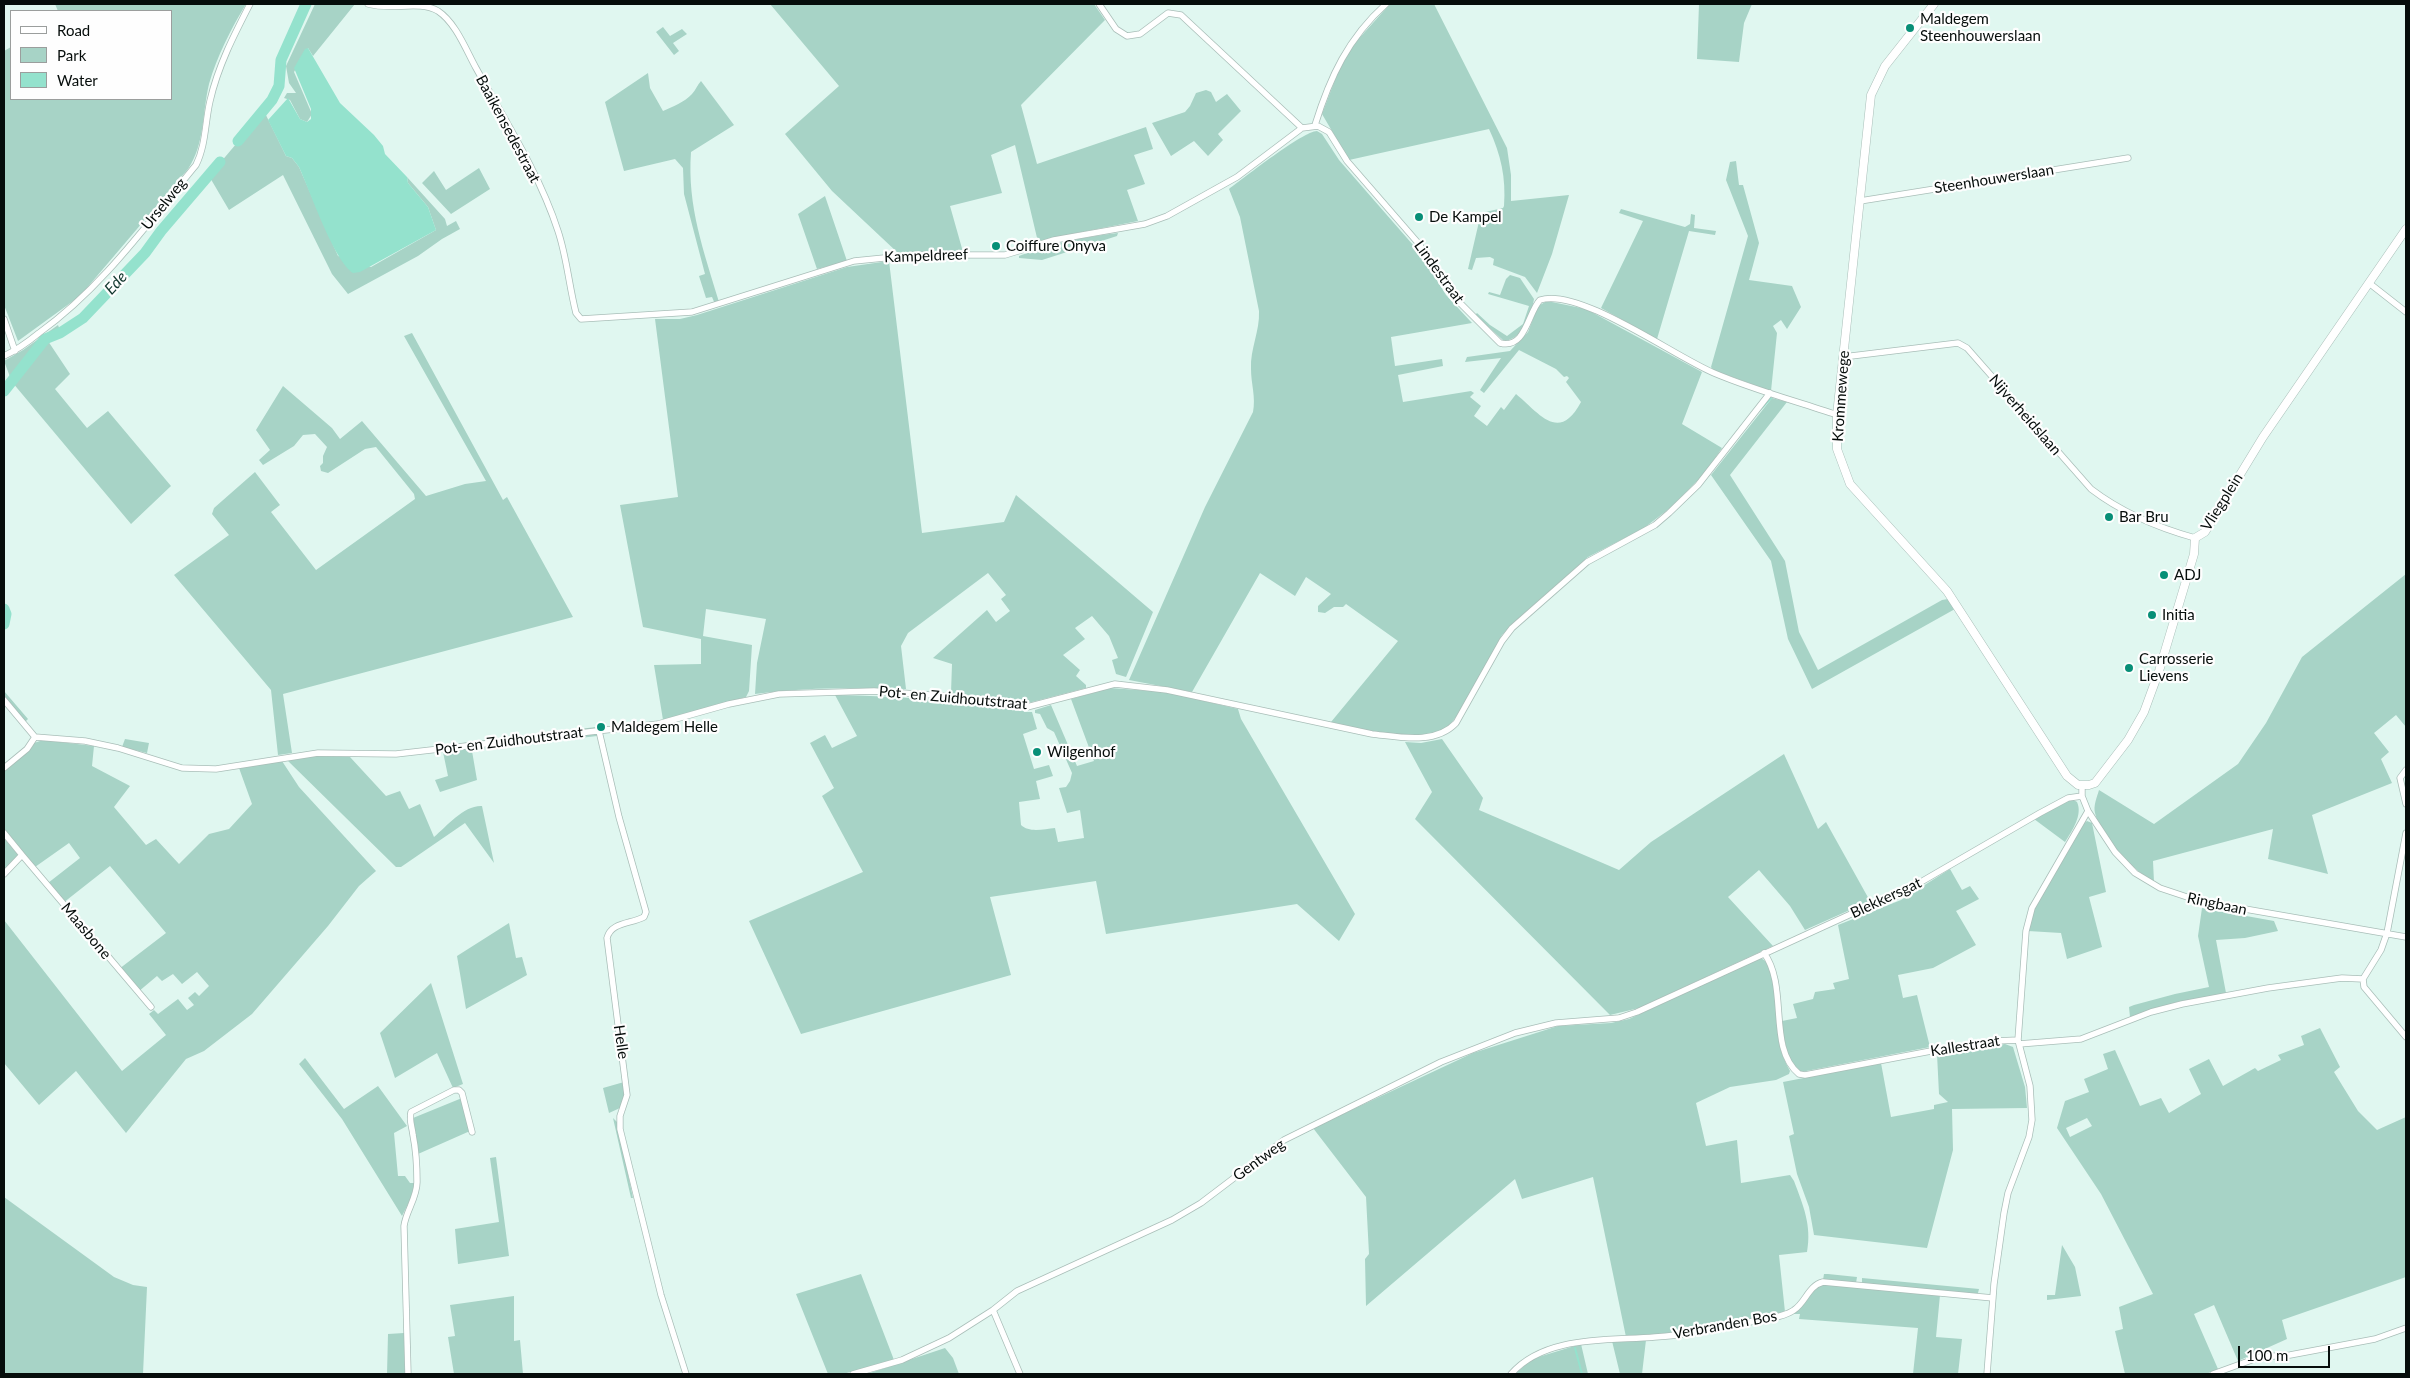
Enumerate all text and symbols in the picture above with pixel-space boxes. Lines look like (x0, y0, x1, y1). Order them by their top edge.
legend (10, 10, 172, 100)
place label: Maldegem Steenhouwerslaan (1920, 10, 2041, 45)
text: Road (57, 21, 90, 39)
marker: Maldegem Steenhouwerslaan (1904, 22, 1916, 34)
text: Park (57, 46, 86, 64)
text: Water (57, 71, 98, 89)
street label: Baaikensedestraat (472, 72, 544, 186)
street label: Steenhouwerslaan (1933, 161, 2055, 197)
street label: Urselweg (138, 174, 190, 234)
place label: De Kampel (1429, 208, 1502, 226)
marker: De Kampel (1413, 211, 1425, 223)
place label: Coiffure Onyva (1006, 237, 1106, 255)
street label: Lindestraat (1410, 237, 1468, 307)
marker: Coiffure Onyva (990, 240, 1002, 252)
street label: Kampeldreef (884, 246, 968, 266)
water label: Ede (101, 268, 131, 298)
street label: Krommewege (1829, 350, 1853, 442)
street label: Nijverheidslaan (1985, 371, 2065, 459)
street label: Vliegplein (2197, 470, 2247, 534)
place label: Bar Bru (2119, 508, 2169, 526)
marker: Bar Bru (2103, 511, 2115, 523)
place label: ADJ (2174, 566, 2201, 584)
marker: ADJ (2158, 569, 2170, 581)
place label: Initia (2162, 606, 2195, 624)
marker: Initia (2146, 609, 2158, 621)
place label: Carrosserie Lievens (2139, 650, 2213, 685)
marker: Carrosserie Lievens (2123, 662, 2135, 674)
street label: Pot- en Zuidhoutstraat (878, 683, 1028, 713)
place label: Maldegem Helle (611, 718, 718, 736)
marker: Maldegem Helle (595, 721, 607, 733)
street label: Pot- en Zuidhoutstraat (434, 723, 584, 759)
place label: Wilgenhof (1047, 743, 1116, 761)
marker: Wilgenhof (1031, 746, 1043, 758)
street label: Blekkersgat (1848, 874, 1924, 922)
street label: Ringbaan (2185, 889, 2249, 919)
street label: Maasbone (57, 899, 115, 963)
street label: Helle (610, 1024, 632, 1060)
street label: Kallestraat (1929, 1032, 2001, 1060)
street label: Gentweg (1230, 1135, 1288, 1185)
street label: Verbranden Bos (1672, 1307, 1778, 1343)
scale bar (2240, 1336, 2332, 1368)
text: 100 m (2246, 1346, 2288, 1364)

